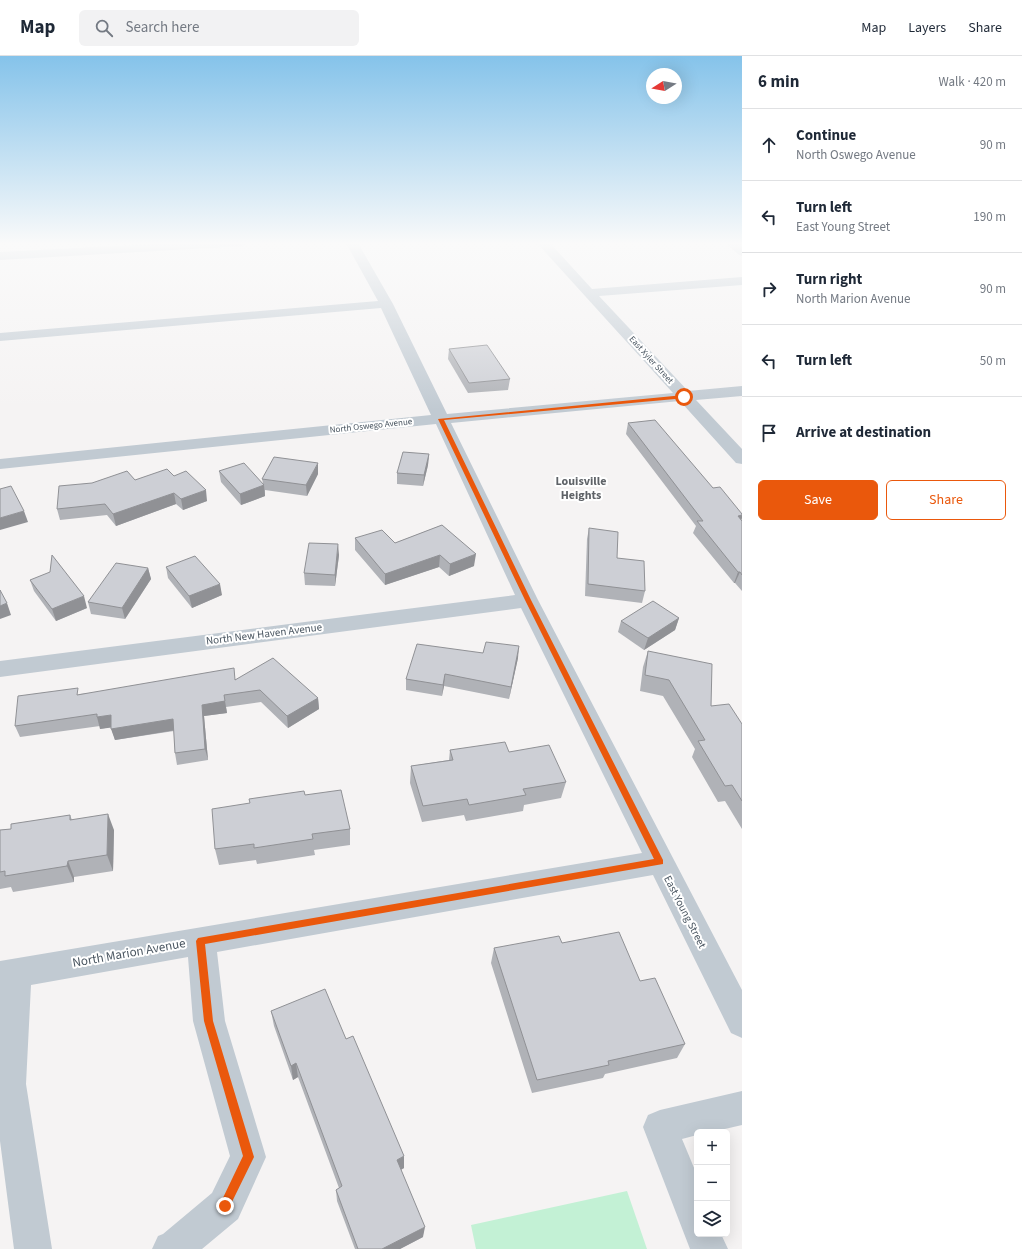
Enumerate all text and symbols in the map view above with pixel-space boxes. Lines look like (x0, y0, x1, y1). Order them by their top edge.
search box (79, 10, 359, 46)
text: Map (20, 14, 55, 41)
icon: search (93, 17, 115, 39)
text: Search here (125, 17, 199, 38)
text: Map (861, 18, 886, 38)
text: Layers (908, 18, 946, 38)
text: Share (968, 18, 1002, 38)
north arrow (646, 68, 682, 104)
text: 6 min (758, 70, 799, 94)
text: Walk · 420 m (938, 73, 1006, 91)
text: Continue (796, 125, 856, 146)
icon: ahead (758, 134, 780, 156)
text: 90 m (980, 136, 1006, 154)
text: North Oswego Avenue (796, 146, 916, 164)
text: Turn left (796, 197, 852, 218)
icon: left (758, 206, 780, 228)
text: 190 m (973, 208, 1006, 226)
text: East Young Street (796, 218, 890, 236)
text: Turn right (796, 269, 862, 290)
icon: right (758, 278, 780, 300)
text: 90 m (980, 280, 1006, 298)
text: North Marion Avenue (796, 290, 911, 308)
street label: East Xyler Street (626, 333, 676, 387)
icon: left (758, 350, 780, 372)
text: Turn left (796, 350, 852, 371)
text: 50 m (980, 352, 1006, 370)
route start (675, 388, 693, 406)
street label: North Oswego Avenue (329, 415, 413, 437)
icon: arrive (758, 422, 780, 444)
text: Arrive at destination (796, 422, 931, 443)
district label: Louisville Heights (556, 473, 606, 504)
button: Save (758, 480, 878, 520)
button: Share (886, 480, 1006, 520)
street label: North New Haven Avenue (205, 619, 323, 649)
street label: East Young Street (660, 873, 710, 951)
street label: North Marion Avenue (71, 934, 187, 972)
map controls (694, 1129, 730, 1237)
button: + (694, 1129, 730, 1165)
button: − (694, 1165, 730, 1201)
route end (216, 1197, 234, 1215)
button: layers (694, 1201, 730, 1237)

